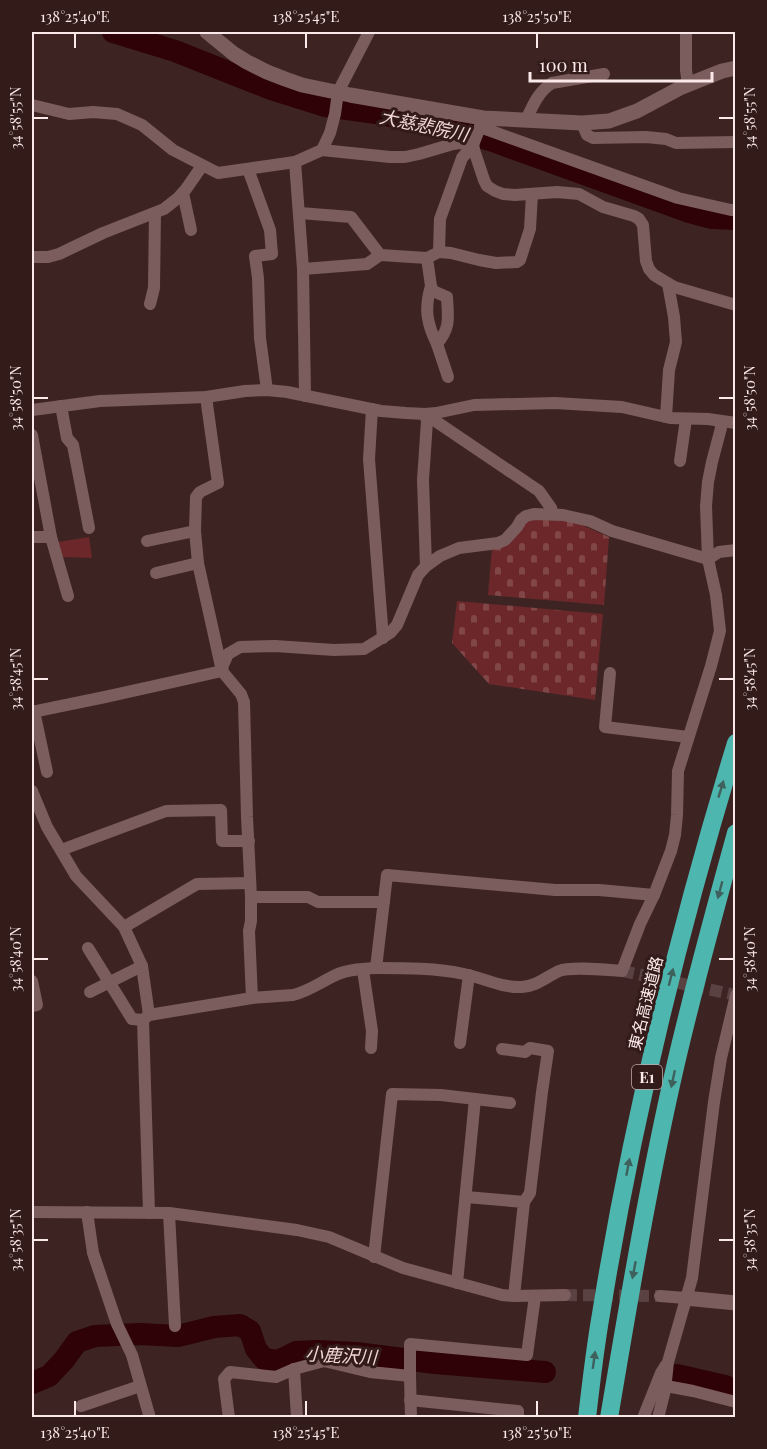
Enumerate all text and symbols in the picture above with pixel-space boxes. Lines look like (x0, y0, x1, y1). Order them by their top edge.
text: 138°25'40"E (40, 6, 110, 26)
text: 138°25'45"E (273, 6, 339, 26)
text: 138°25'50"E (502, 6, 572, 26)
scale bar (530, 45, 712, 83)
text: 100 m (539, 53, 588, 77)
text: 34°58'55"N (5, 86, 25, 150)
text: 34°58'55"N (739, 86, 759, 150)
water label: 大慈悲院川 (377, 104, 472, 147)
text: 34°58'50"N (5, 365, 25, 431)
text: 34°58'50"N (739, 365, 759, 431)
text: 34°58'45"N (5, 647, 25, 711)
text: 34°58'45"N (739, 647, 759, 711)
one-way arrow (717, 780, 727, 798)
one-way arrow (715, 880, 725, 899)
text: 34°58'40"N (5, 926, 25, 992)
text: 34°58'40"N (739, 926, 759, 992)
street label: 東名高速道路 (623, 954, 667, 1052)
one-way arrow (667, 968, 676, 986)
road number: E1 (632, 1065, 662, 1089)
one-way arrow (668, 1069, 677, 1088)
one-way arrow (624, 1158, 633, 1177)
text: 34°58'35"N (5, 1208, 25, 1272)
text: 34°58'35"N (739, 1208, 759, 1272)
one-way arrow (629, 1261, 638, 1280)
water label: 小鹿沢川 (304, 1341, 380, 1369)
one-way arrow (590, 1350, 599, 1369)
text: 138°25'40"E (40, 1422, 110, 1442)
text: 138°25'45"E (273, 1422, 339, 1442)
text: 138°25'50"E (502, 1422, 572, 1442)

